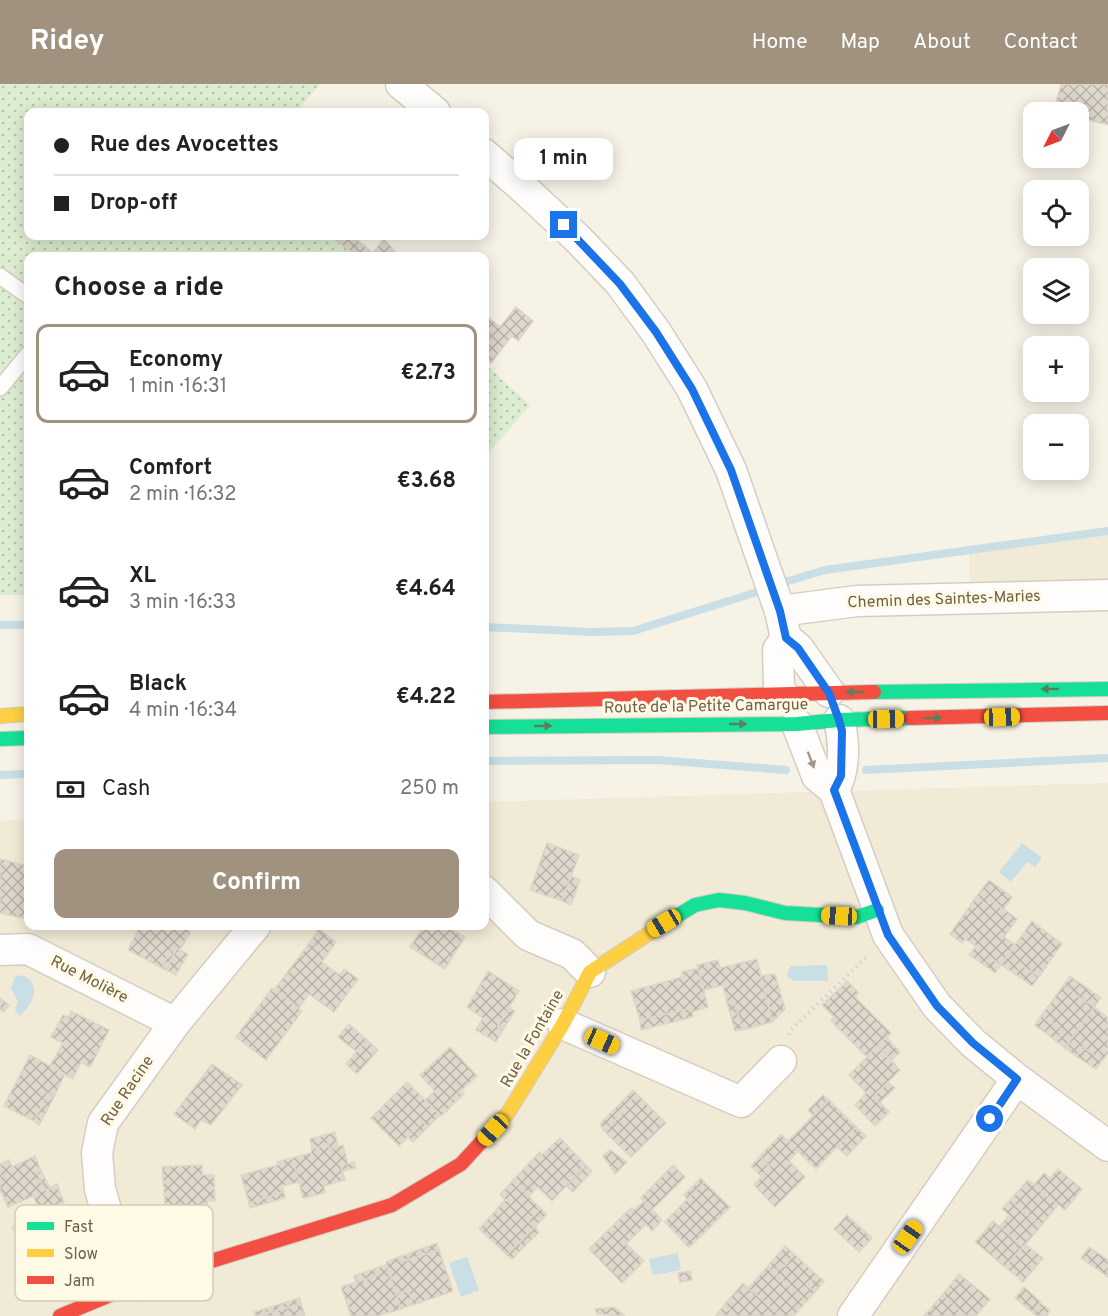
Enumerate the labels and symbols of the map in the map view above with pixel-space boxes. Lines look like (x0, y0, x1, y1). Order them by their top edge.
north arrow (1023, 102, 1089, 168)
callout: 1 min (514, 138, 614, 180)
route end (550, 211, 577, 238)
street label: Chemin des Saintes-Maries (847, 587, 1041, 613)
one-way arrow (1040, 684, 1059, 694)
one-way arrow (845, 687, 864, 697)
street label: Route de la Petite Camargue (604, 695, 808, 719)
car (984, 707, 1020, 727)
car (868, 710, 904, 728)
one-way arrow (923, 713, 942, 723)
one-way arrow (728, 719, 747, 729)
one-way arrow (533, 721, 552, 731)
one-way arrow (806, 752, 816, 770)
car (644, 906, 684, 940)
car (821, 906, 857, 926)
street label: Rue Molière (47, 952, 131, 1008)
street label: Rue la Fontaine (497, 987, 569, 1091)
car (582, 1025, 622, 1057)
street label: Rue Racine (97, 1052, 159, 1130)
route start (976, 1105, 1003, 1132)
car (474, 1111, 512, 1149)
legend (15, 1205, 213, 1301)
car (890, 1217, 926, 1257)
text: Fast (64, 1218, 94, 1238)
text: Slow (64, 1245, 98, 1265)
text: Jam (64, 1272, 95, 1292)

